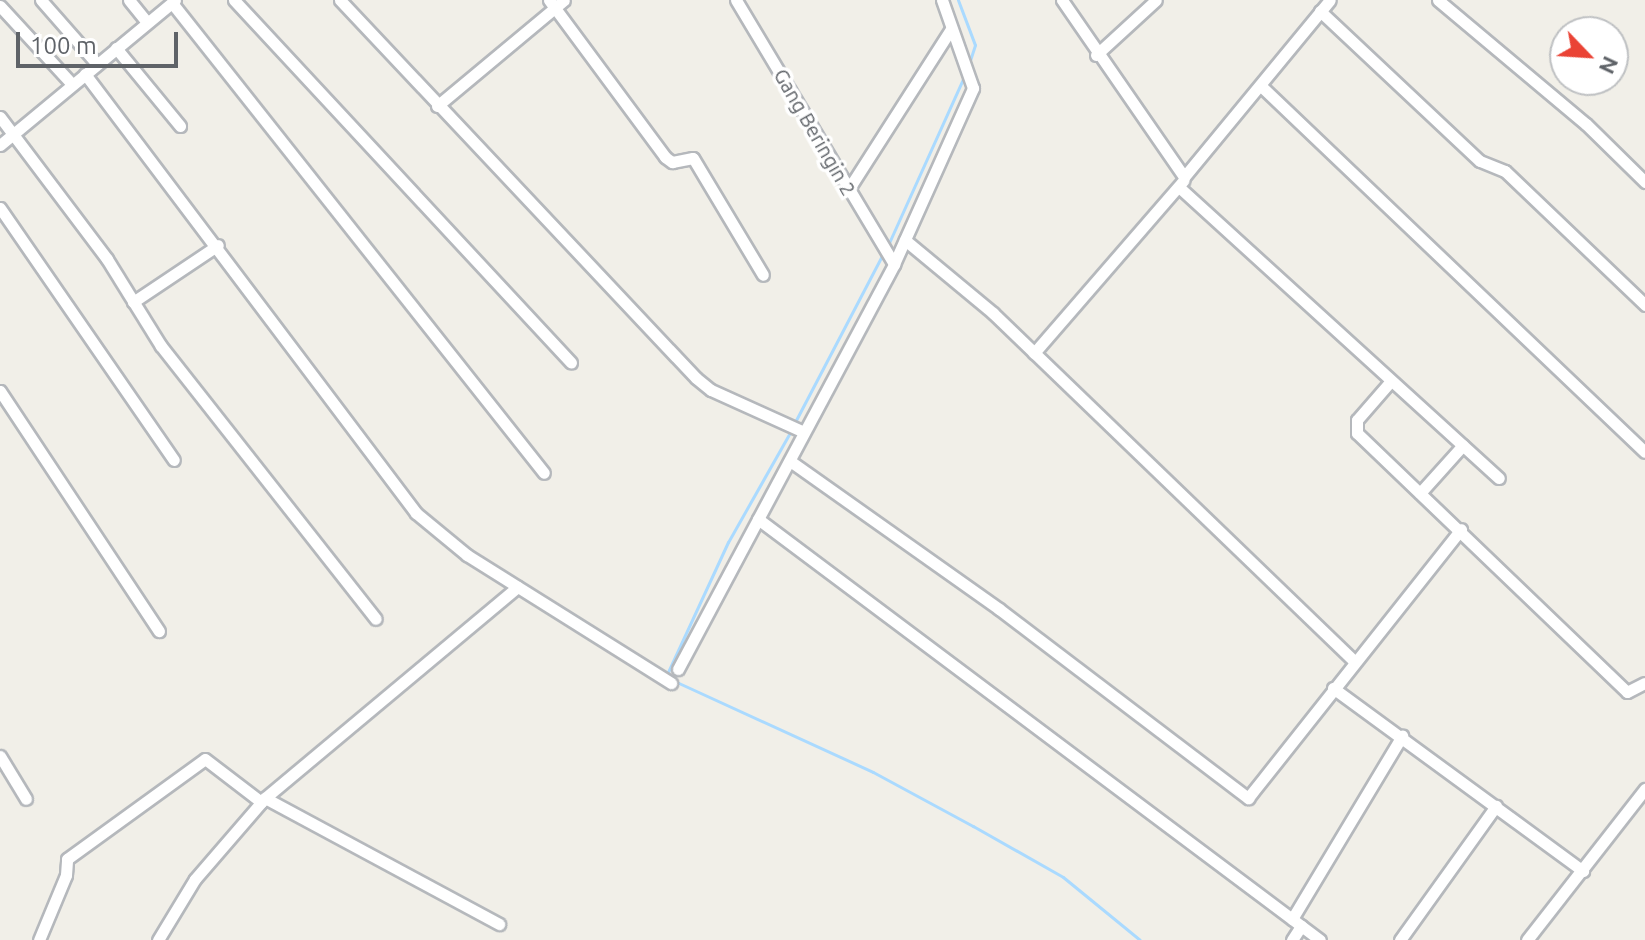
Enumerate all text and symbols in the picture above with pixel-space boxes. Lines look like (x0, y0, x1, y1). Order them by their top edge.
scale bar (20, 16, 182, 66)
north arrow (1549, 16, 1629, 96)
text: 100 m (30, 32, 97, 59)
text: N (1595, 53, 1624, 78)
street label: Gang Beringin 2 (769, 64, 861, 200)

